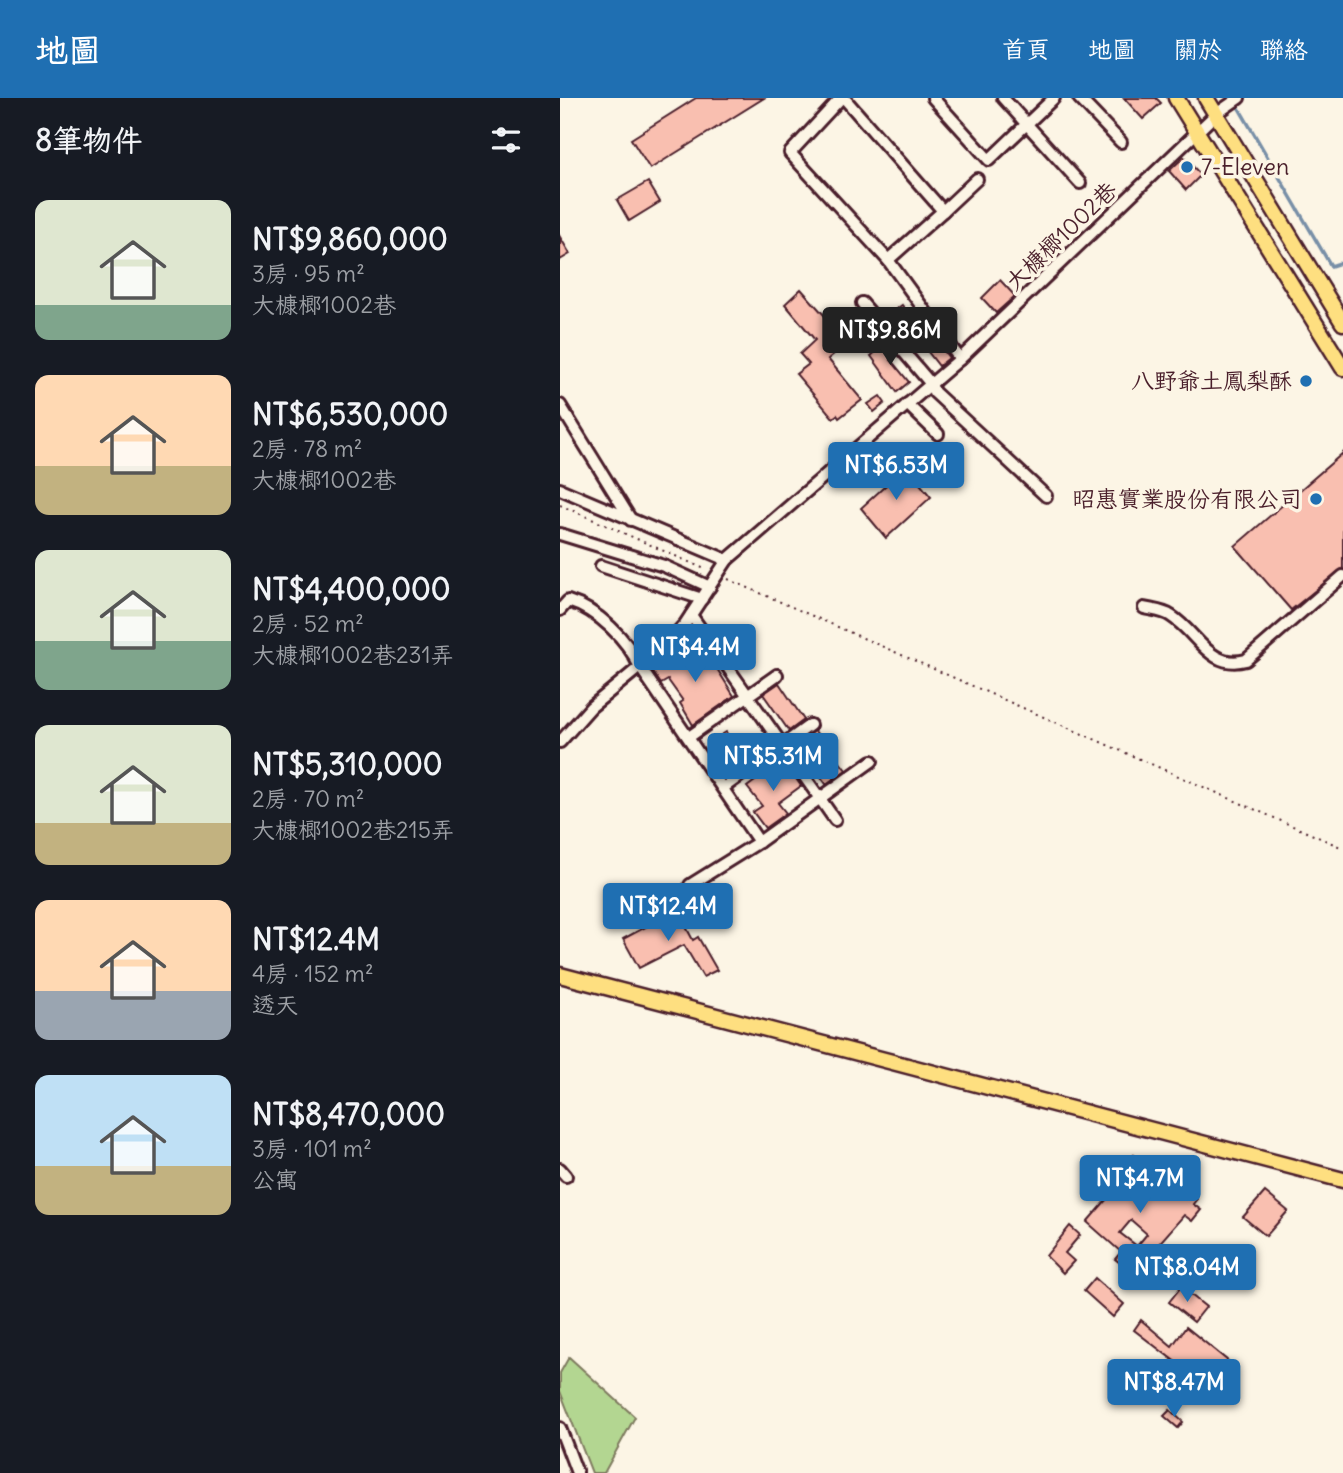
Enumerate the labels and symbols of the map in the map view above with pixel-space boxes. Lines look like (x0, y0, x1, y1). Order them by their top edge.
place label: 7-Eleven (1201, 152, 1289, 181)
marker: 7-Eleven (1179, 159, 1195, 175)
street label: 大槺榔1002巷 (999, 175, 1123, 296)
pin: NT$9.86M (818, 308, 962, 367)
place label: 八野爺土鳳梨酥 (1131, 366, 1292, 395)
marker: 八野爺土鳳梨酥 (1298, 373, 1314, 389)
pin: NT$6.53M (824, 442, 968, 502)
place label: 昭惠實業股份有限公司 (1072, 484, 1302, 513)
marker: 昭惠實業股份有限公司 (1308, 491, 1324, 507)
pin: NT$4.4M (630, 624, 760, 684)
pin: NT$5.31M (701, 734, 845, 793)
pin: NT$12.4M (596, 884, 740, 943)
pin: NT$4.7M (1075, 1156, 1205, 1215)
pin: NT$8.04M (1115, 1244, 1259, 1304)
pin: NT$8.47M (1102, 1360, 1246, 1419)

